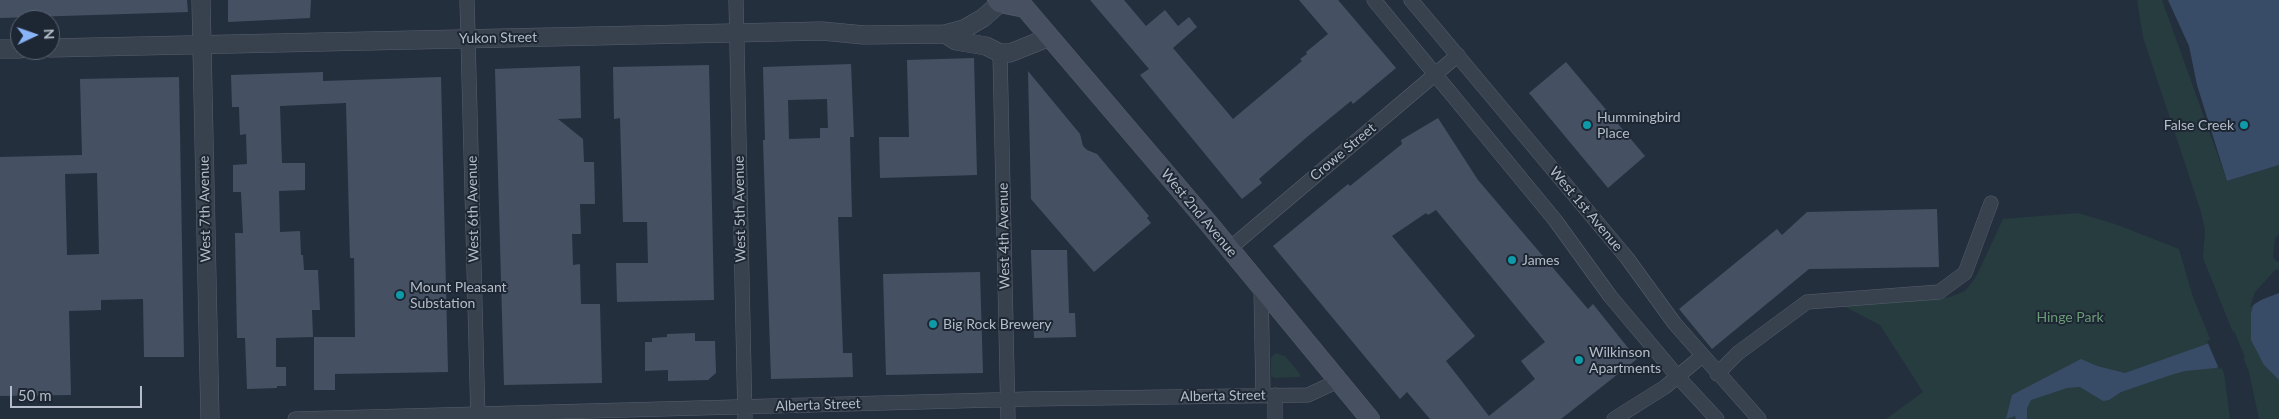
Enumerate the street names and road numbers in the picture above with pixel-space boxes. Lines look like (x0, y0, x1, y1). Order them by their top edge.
street label: Yukon Street (459, 29, 537, 47)
street label: Crowe Street (1307, 120, 1379, 184)
street label: West 7th Avenue (196, 156, 214, 262)
street label: West 6th Avenue (464, 156, 482, 262)
street label: West 5th Avenue (731, 156, 749, 262)
street label: West 1st Avenue (1546, 163, 1626, 255)
street label: West 2nd Avenue (1157, 166, 1241, 260)
street label: West 4th Avenue (995, 183, 1013, 289)
street label: Alberta Street (1180, 387, 1266, 405)
street label: Alberta Street (775, 395, 861, 415)

